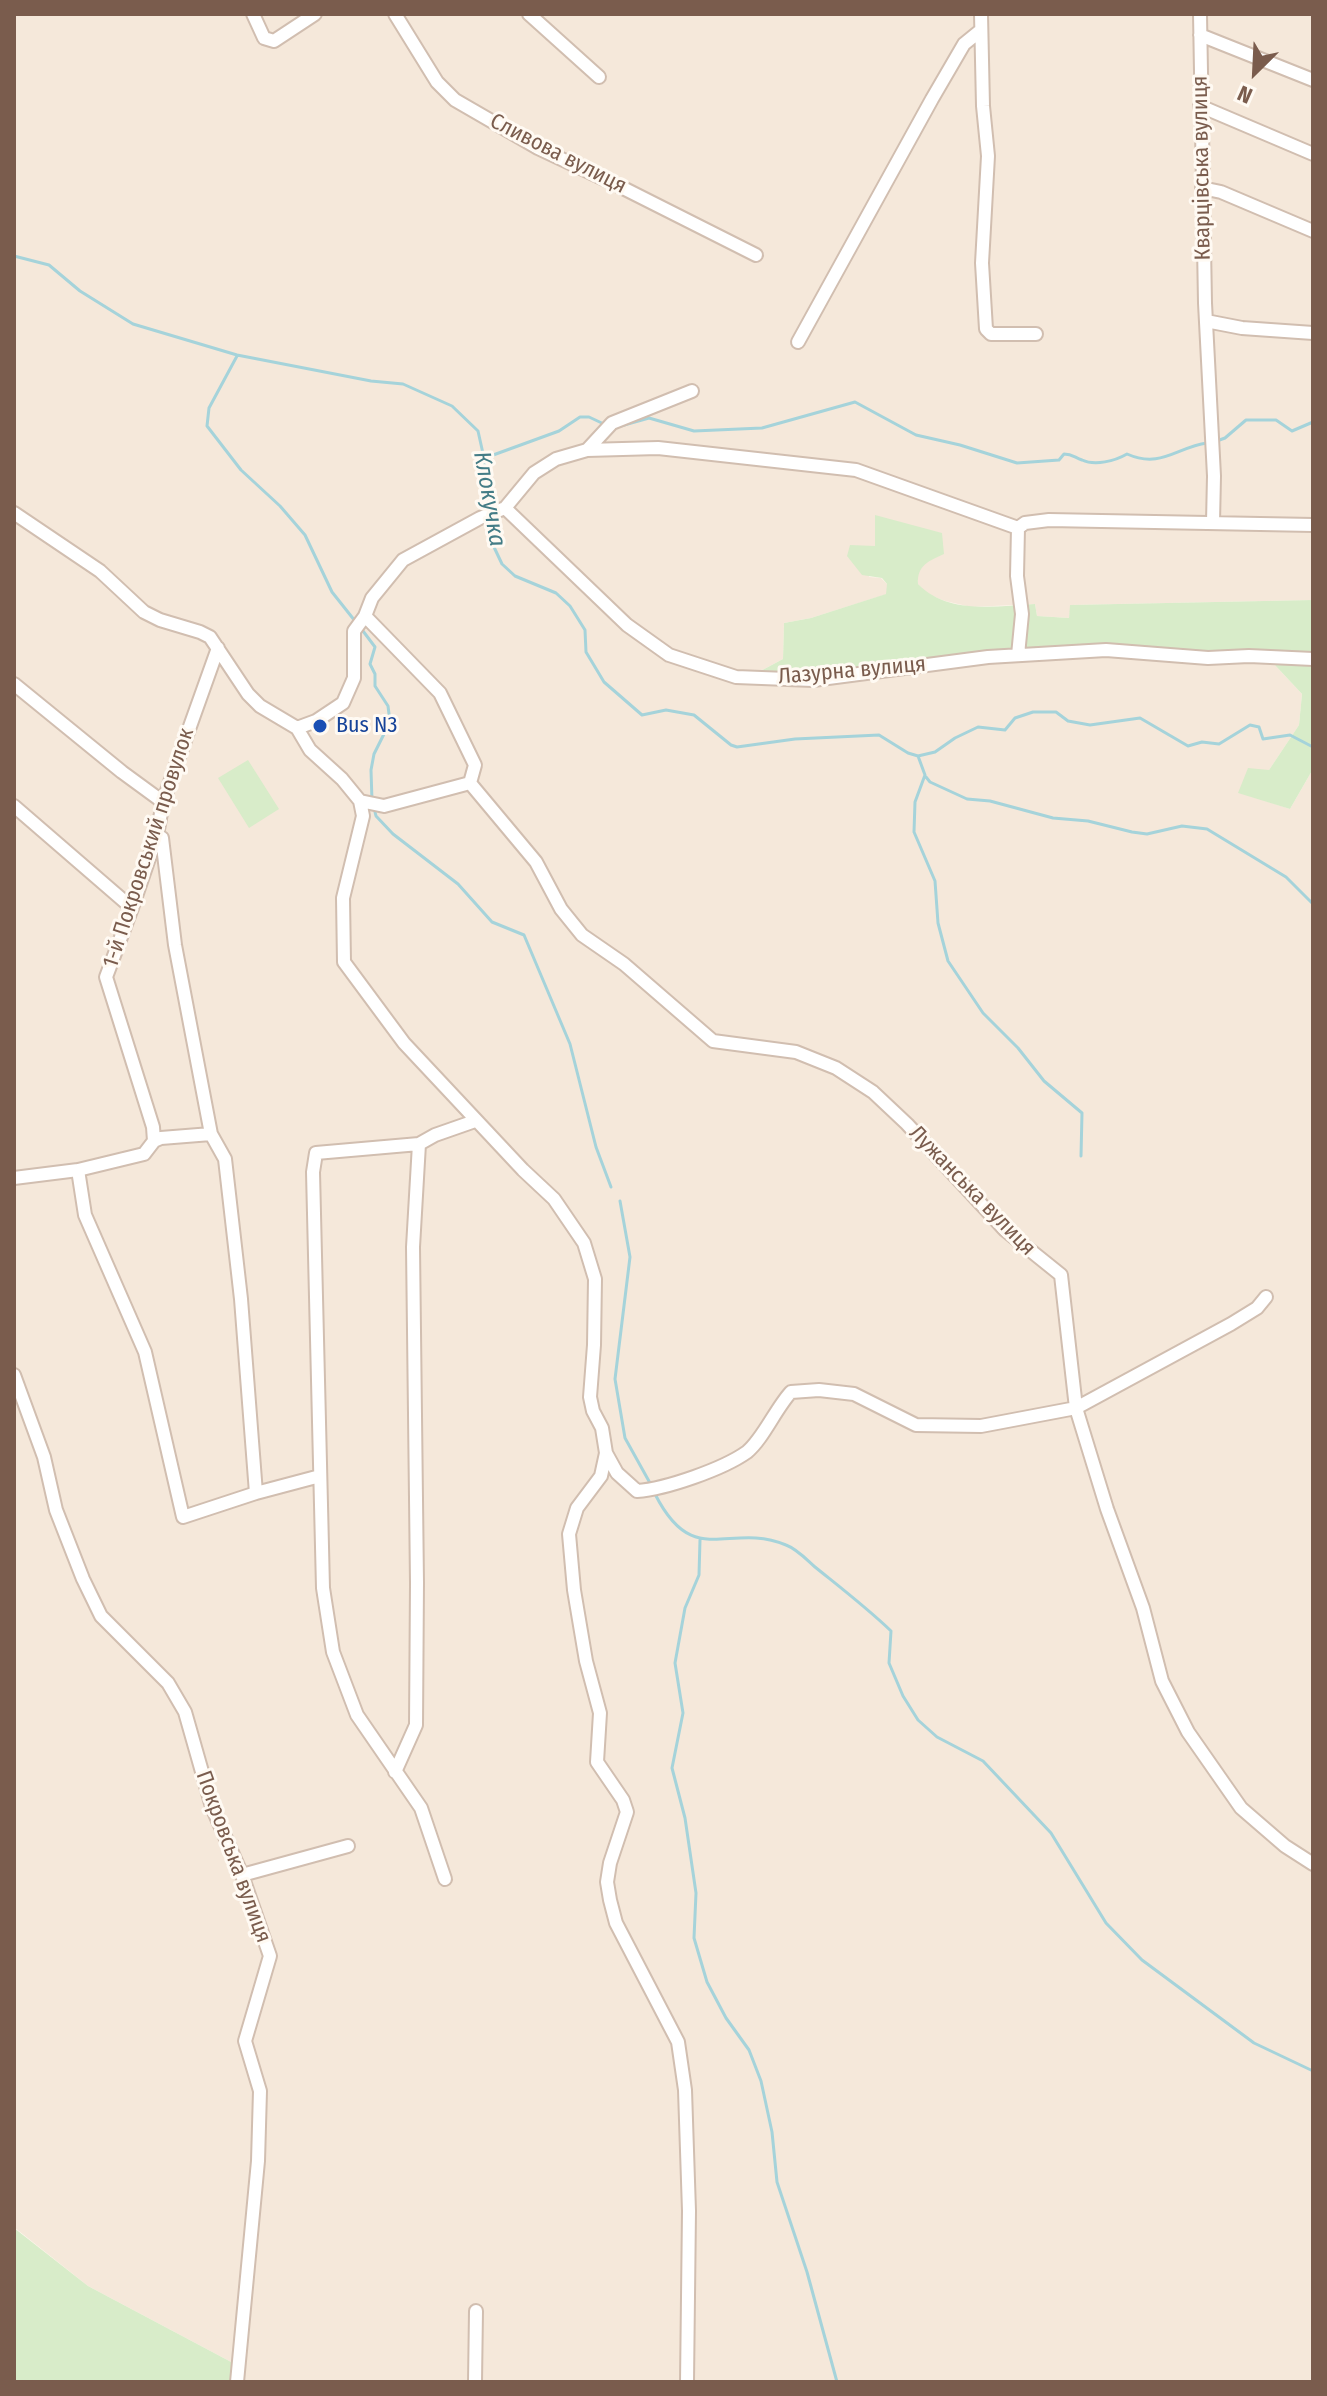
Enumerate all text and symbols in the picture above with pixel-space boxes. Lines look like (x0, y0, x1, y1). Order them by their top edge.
north arrow (1215, 32, 1295, 112)
street label: Кварцівська вулиця (1187, 75, 1217, 261)
text: N (1234, 79, 1257, 109)
street label: Сливова вулиця (485, 108, 631, 200)
water label: Клокучка (466, 449, 512, 549)
street label: Лазурна вулиця (777, 651, 927, 691)
place label: Bus N3 (336, 713, 397, 739)
marker: Bus N3 (311, 717, 329, 735)
street label: 1-й Покровський провулок (98, 725, 200, 971)
street label: Лужанська вулиця (903, 1120, 1041, 1262)
street label: Покровська вулиця (190, 1767, 276, 1947)

